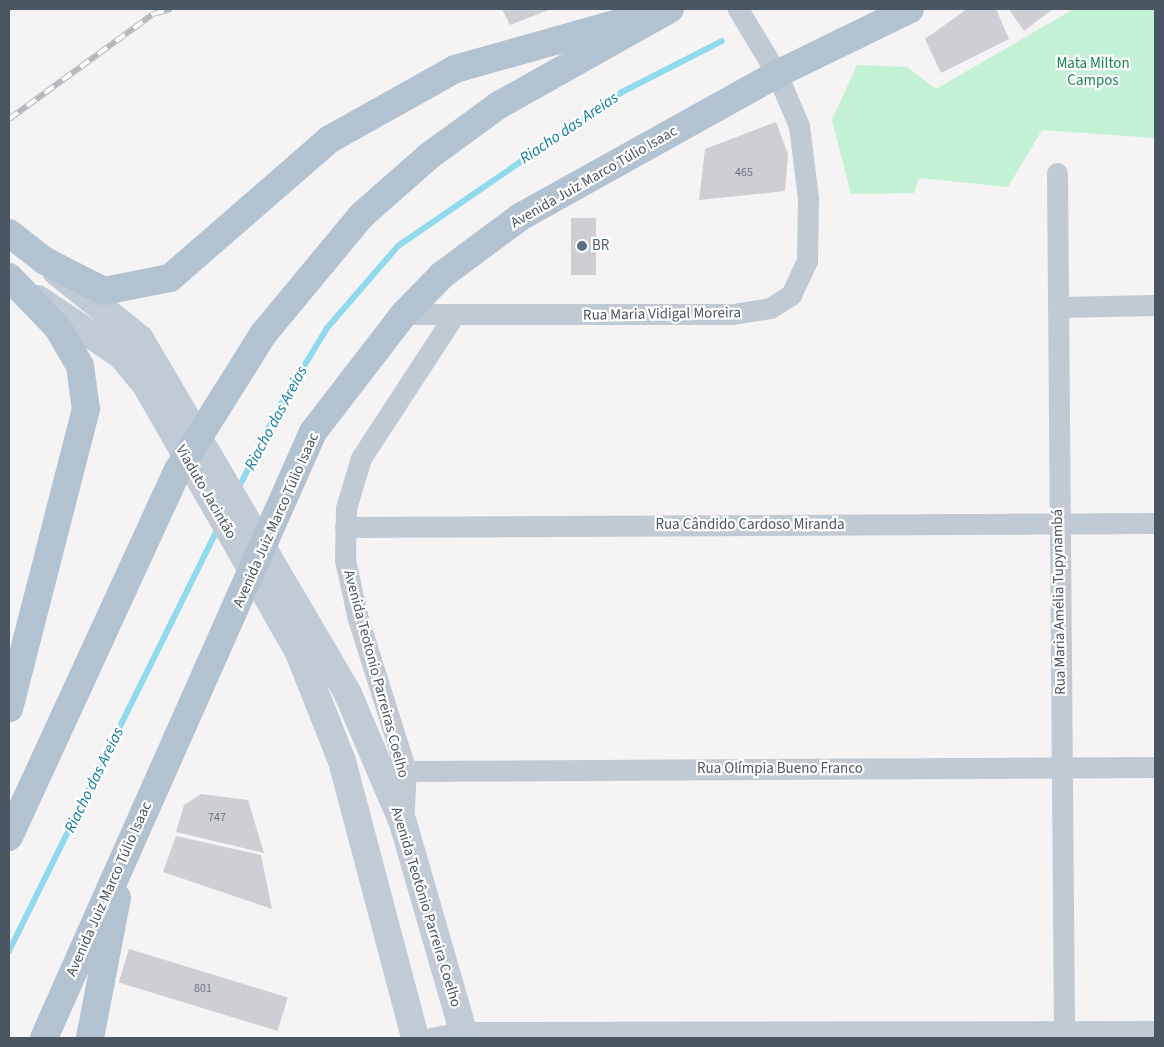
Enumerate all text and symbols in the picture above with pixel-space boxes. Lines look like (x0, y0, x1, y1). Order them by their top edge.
park label: Mata Milton Campos (1056, 54, 1130, 89)
water label: Riacho das Areias (516, 88, 622, 168)
street label: Avenida Juiz Marco Túlio Isaac (508, 122, 680, 232)
house number: 465 (735, 166, 753, 180)
place label: BR (592, 237, 609, 255)
marker: BR (576, 240, 588, 252)
street label: Rua Maria Vidigal Moreira (583, 304, 741, 324)
water label: Riacho das Areias (241, 363, 311, 473)
street label: Avenida Juiz Marco Túlio Isaac (229, 430, 323, 610)
street label: Viaduto Jacintão (172, 442, 240, 542)
street label: Rua Maria Amélia Tupynambá (1048, 509, 1070, 695)
street label: Rua Cândido Cardoso Miranda (655, 516, 845, 534)
street label: Avenida Teotonio Parreiras Coelho (340, 568, 412, 780)
water label: Riacho das Areias (60, 724, 128, 836)
street label: Rua Olímpia Bueno Franco (697, 760, 863, 778)
street label: Avenida Juiz Marco Túlio Isaac (62, 799, 156, 979)
street label: Avenida Teotônio Parreira Coelho (387, 805, 465, 1009)
house number: 747 (208, 811, 226, 825)
house number: 801 (194, 982, 212, 996)

